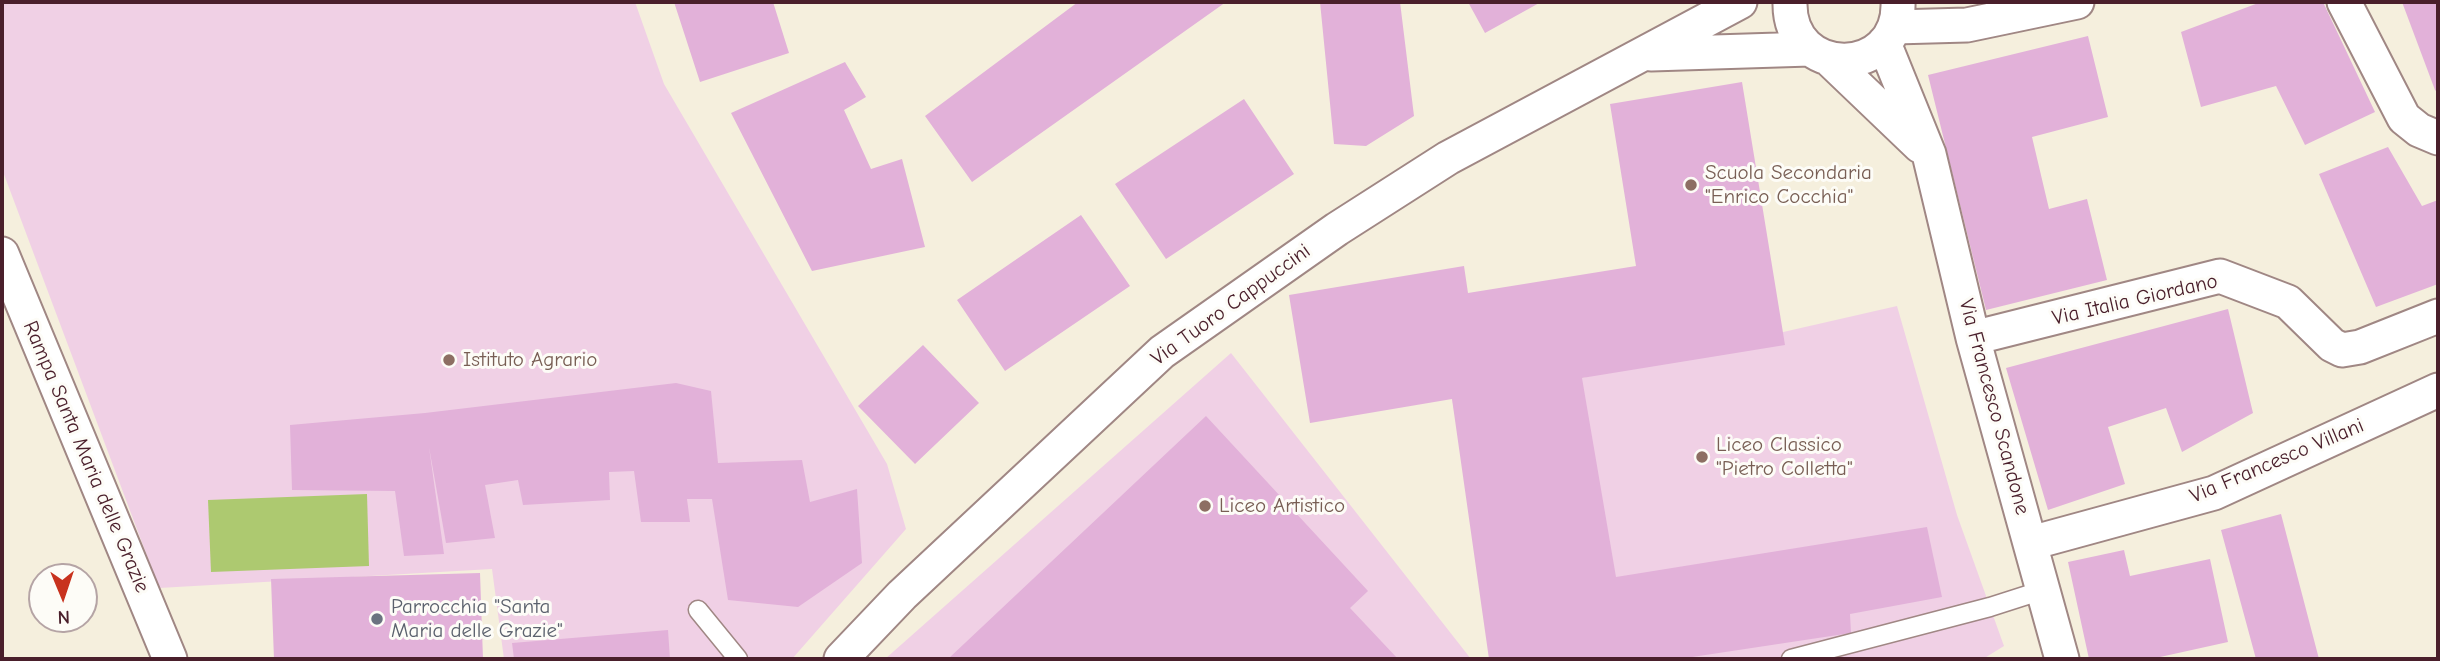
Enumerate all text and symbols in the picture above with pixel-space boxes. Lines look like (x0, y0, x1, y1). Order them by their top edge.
place label: Scuola Secondaria "Enrico Cocchia" (1705, 160, 1872, 210)
marker: Scuola Secondaria "Enrico Cocchia" (1683, 177, 1699, 193)
street label: Via Tuoro Cappuccini (1146, 239, 1316, 371)
street label: Via Italia Giordano (2050, 269, 2220, 331)
street label: Via Francesco Scandone (1953, 296, 2035, 518)
street label: Rampa Santa Maria delle Grazie (17, 317, 155, 597)
place label: Istituto Agrario (463, 347, 597, 373)
marker: Istituto Agrario (441, 352, 457, 368)
street label: Via Francesco Villani (2186, 413, 2368, 509)
place label: Liceo Classico "Pietro Colletta" (1716, 432, 1853, 482)
marker: Liceo Classico "Pietro Colletta" (1694, 449, 1710, 465)
place label: Liceo Artistico (1219, 493, 1345, 519)
marker: Liceo Artistico (1197, 498, 1213, 514)
north arrow (28, 563, 98, 633)
place label: Parrocchia "Santa Maria delle Grazie" (391, 594, 563, 644)
text: N (57, 606, 70, 628)
marker: Parrocchia "Santa Maria delle Grazie" (369, 611, 385, 627)

